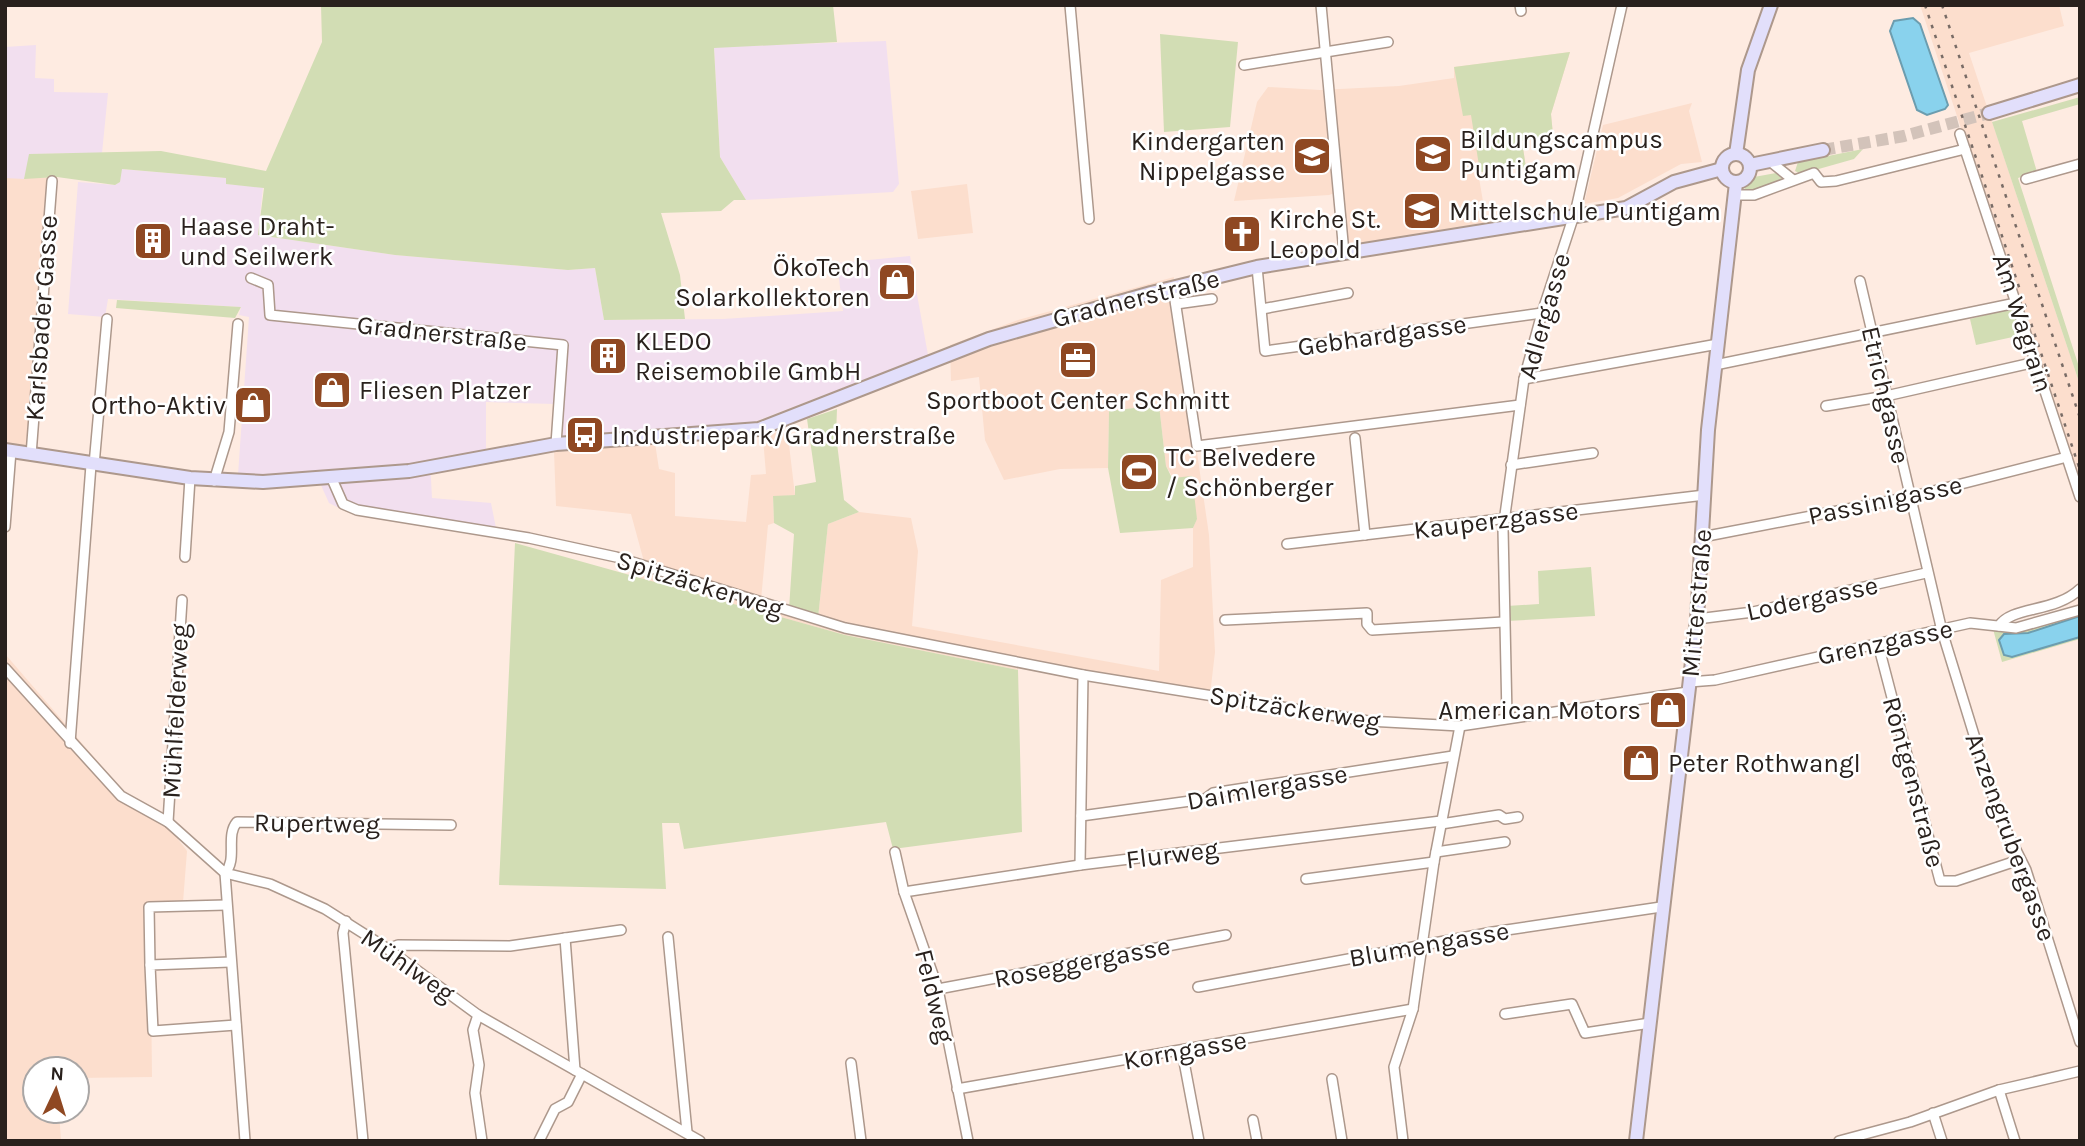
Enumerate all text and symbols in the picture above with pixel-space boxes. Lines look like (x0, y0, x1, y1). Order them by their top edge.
place label: Bildungscampus Puntigam (1460, 124, 1663, 185)
place label: Kindergarten Nippelgasse (1131, 126, 1285, 187)
school or university icon: Bildungscampus Puntigam (1412, 133, 1454, 175)
school or university icon: Kindergarten Nippelgasse (1291, 135, 1333, 177)
school or university icon: Mittelschule Puntigam (1401, 190, 1443, 232)
place label: Mittelschule Puntigam (1449, 196, 1721, 227)
place label: Kirche St. Leopold (1269, 204, 1381, 265)
place label: Haase Draht- und Seilwerk (180, 211, 335, 272)
church icon: Kirche St. Leopold (1221, 213, 1263, 255)
street label: Karlsbader Gasse (19, 214, 64, 422)
building icon: Haase Draht- und Seilwerk (132, 220, 174, 262)
street label: Adlergasse (1512, 250, 1577, 383)
street label: Am Wagrain (1986, 250, 2060, 396)
place label: ÖkoTech Solarkollektoren (675, 252, 870, 313)
shop icon: ÖkoTech Solarkollektoren (876, 261, 918, 303)
street label: Gradnerstraße (1050, 263, 1223, 334)
street label: Gebhardgasse (1296, 308, 1468, 363)
street label: Gradnerstraße (355, 309, 528, 358)
street label: Etrichgasse (1855, 323, 1916, 467)
place label: KLEDO Reisemobile GmbH (635, 326, 861, 387)
building icon: KLEDO Reisemobile GmbH (587, 335, 629, 377)
office icon: Sportboot Center Schmitt (1057, 339, 1099, 381)
shop icon: Fliesen Platzer (311, 369, 353, 411)
place label: Fliesen Platzer (359, 375, 531, 406)
shop icon: Ortho-Aktiv (232, 384, 274, 426)
place label: Sportboot Center Schmitt (926, 385, 1230, 416)
place label: Ortho-Aktiv (91, 390, 226, 421)
bus stop icon: Industriepark/Gradnerstraße (564, 414, 606, 456)
place label: Industriepark/Gradnerstraße (612, 420, 956, 451)
place label: TC Belvedere / Schönberger (1166, 442, 1334, 503)
sports icon: TC Belvedere / Schönberger (1118, 451, 1160, 493)
street label: Passinigasse (1805, 469, 1965, 532)
street label: Kauperzgasse (1412, 495, 1580, 546)
street label: Mitterstraße (1675, 528, 1718, 678)
street label: Spitzäckerweg (613, 544, 787, 625)
street label: Lodergasse (1743, 569, 1881, 628)
street label: Grenzgasse (1815, 613, 1955, 672)
street label: Mühlfelderweg (155, 622, 196, 799)
street label: Spitzäckerweg (1207, 680, 1383, 737)
shop icon: American Motors (1647, 689, 1689, 731)
street label: Röntgenstraße (1876, 693, 1951, 871)
place label: American Motors (1438, 695, 1641, 726)
street label: Anzengrubergasse (1958, 729, 2063, 945)
shop icon: Peter Rothwangl (1620, 742, 1662, 784)
place label: Peter Rothwangl (1668, 748, 1861, 779)
street label: Daimlergasse (1184, 758, 1350, 817)
street label: Rupertweg (254, 807, 381, 840)
street label: Flurweg (1124, 833, 1220, 876)
street label: Blumengasse (1347, 915, 1512, 974)
street label: Mühlweg (355, 922, 461, 1009)
street label: Roseggergasse (992, 930, 1173, 995)
street label: Feldweg (908, 946, 961, 1047)
street label: Korngasse (1121, 1024, 1249, 1077)
north arrow (21, 1055, 91, 1125)
text: N (50, 1063, 65, 1085)

